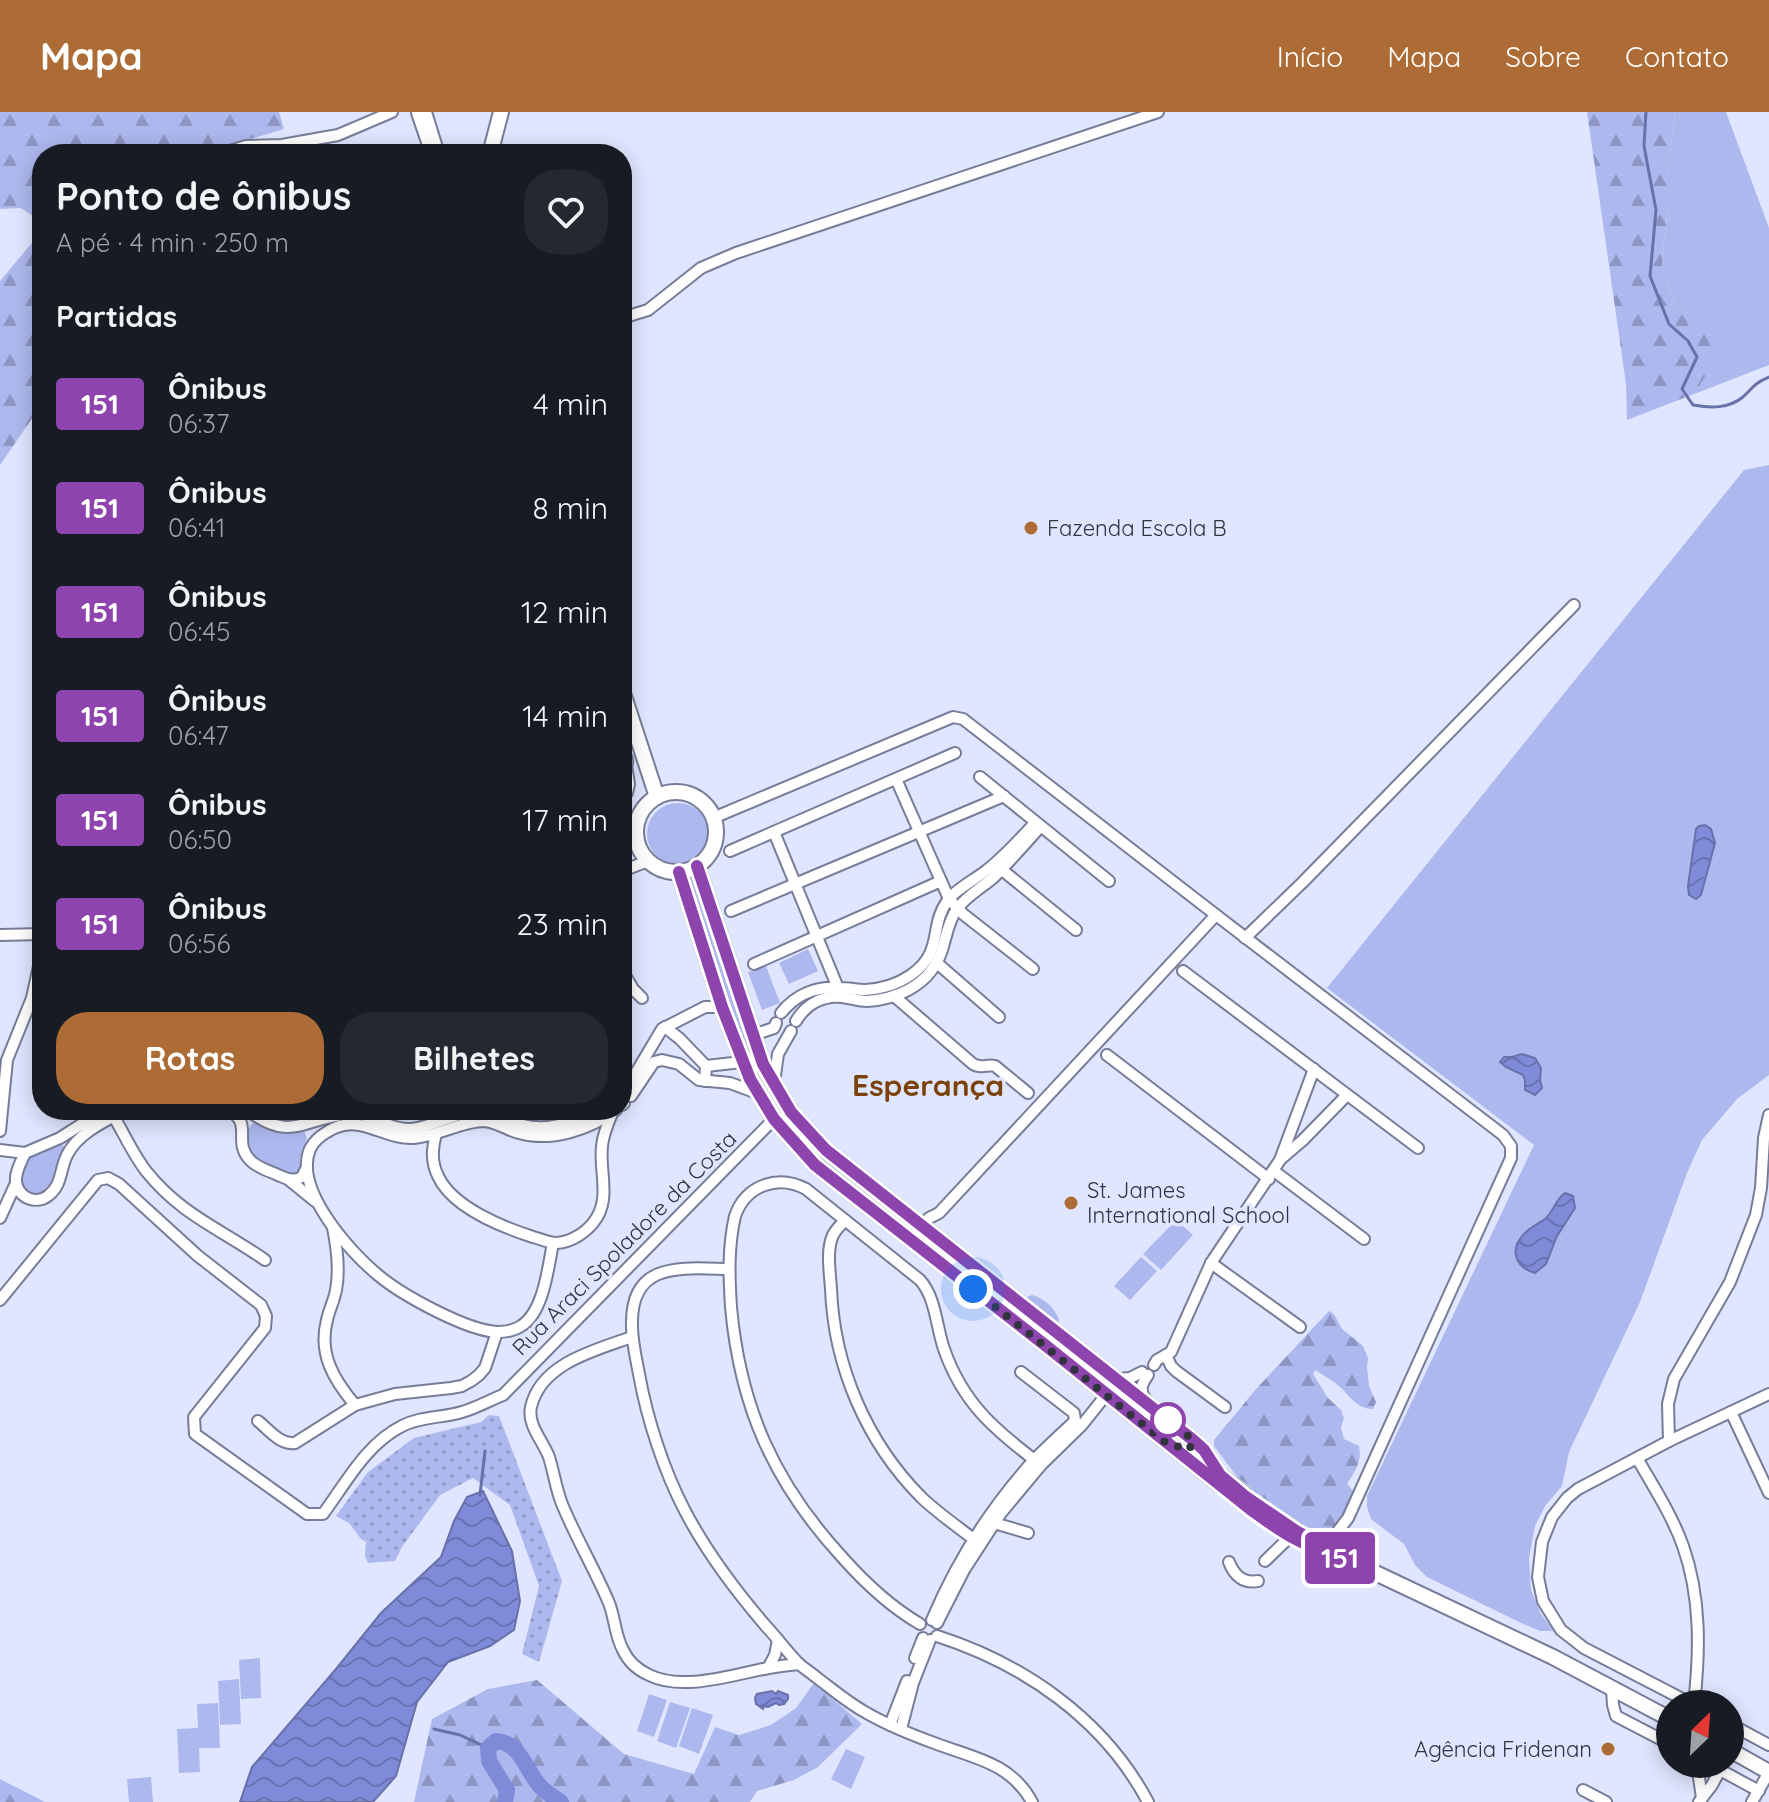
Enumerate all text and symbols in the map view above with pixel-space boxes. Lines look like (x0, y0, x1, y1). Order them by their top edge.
text: Mapa (40, 32, 143, 80)
text: Início (1277, 39, 1343, 74)
text: Mapa (1387, 39, 1461, 74)
text: Sobre (1505, 39, 1581, 74)
text: Contato (1625, 39, 1729, 74)
button: heart (524, 170, 608, 254)
text: Ponto de ônibus (56, 172, 351, 220)
text: A pé · 4 min · 250 m (56, 226, 289, 259)
text: Partidas (56, 297, 177, 335)
text: Ônibus (168, 369, 267, 407)
text: 4 min (533, 385, 608, 423)
text: 151 (81, 386, 119, 421)
text: 06:37 (168, 407, 229, 440)
text: Ônibus (168, 473, 267, 511)
text: 8 min (532, 489, 608, 527)
text: 151 (81, 490, 119, 525)
text: 06:41 (168, 511, 225, 544)
place label: Fazenda Escola B (1047, 514, 1227, 542)
marker: Fazenda Escola B (1022, 519, 1040, 537)
text: Ônibus (168, 577, 267, 615)
text: 12 min (521, 593, 608, 631)
text: 151 (81, 594, 119, 629)
text: 06:45 (168, 615, 230, 648)
text: Ônibus (168, 681, 267, 719)
text: 14 min (522, 697, 608, 735)
text: 151 (81, 698, 119, 733)
text: 06:47 (168, 719, 229, 752)
text: Ônibus (168, 785, 267, 823)
text: 17 min (522, 801, 608, 839)
text: 151 (81, 802, 119, 837)
text: 06:50 (168, 823, 232, 856)
text: Ônibus (168, 889, 267, 927)
text: 23 min (516, 905, 608, 943)
text: 151 (81, 906, 119, 941)
text: 06:56 (168, 927, 230, 960)
button: Rotas (56, 1012, 324, 1104)
button: Bilhetes (340, 1012, 608, 1104)
district label: Esperança (852, 1066, 1004, 1104)
street label: Rua Araci Spoladore da Costa (506, 1125, 742, 1361)
place label: St. James International School (1087, 1176, 1290, 1229)
marker: St. James International School (1062, 1194, 1080, 1212)
your location (953, 1269, 993, 1309)
unlabelled marker (1151, 1403, 1185, 1437)
line badge: 151 (1294, 1532, 1386, 1584)
text: 151 (1321, 1540, 1359, 1575)
north arrow (1656, 1690, 1744, 1778)
map controls (1656, 1690, 1744, 1778)
place label: Agência Fridenan (1414, 1735, 1592, 1763)
marker: Agência Fridenan (1599, 1740, 1617, 1758)

